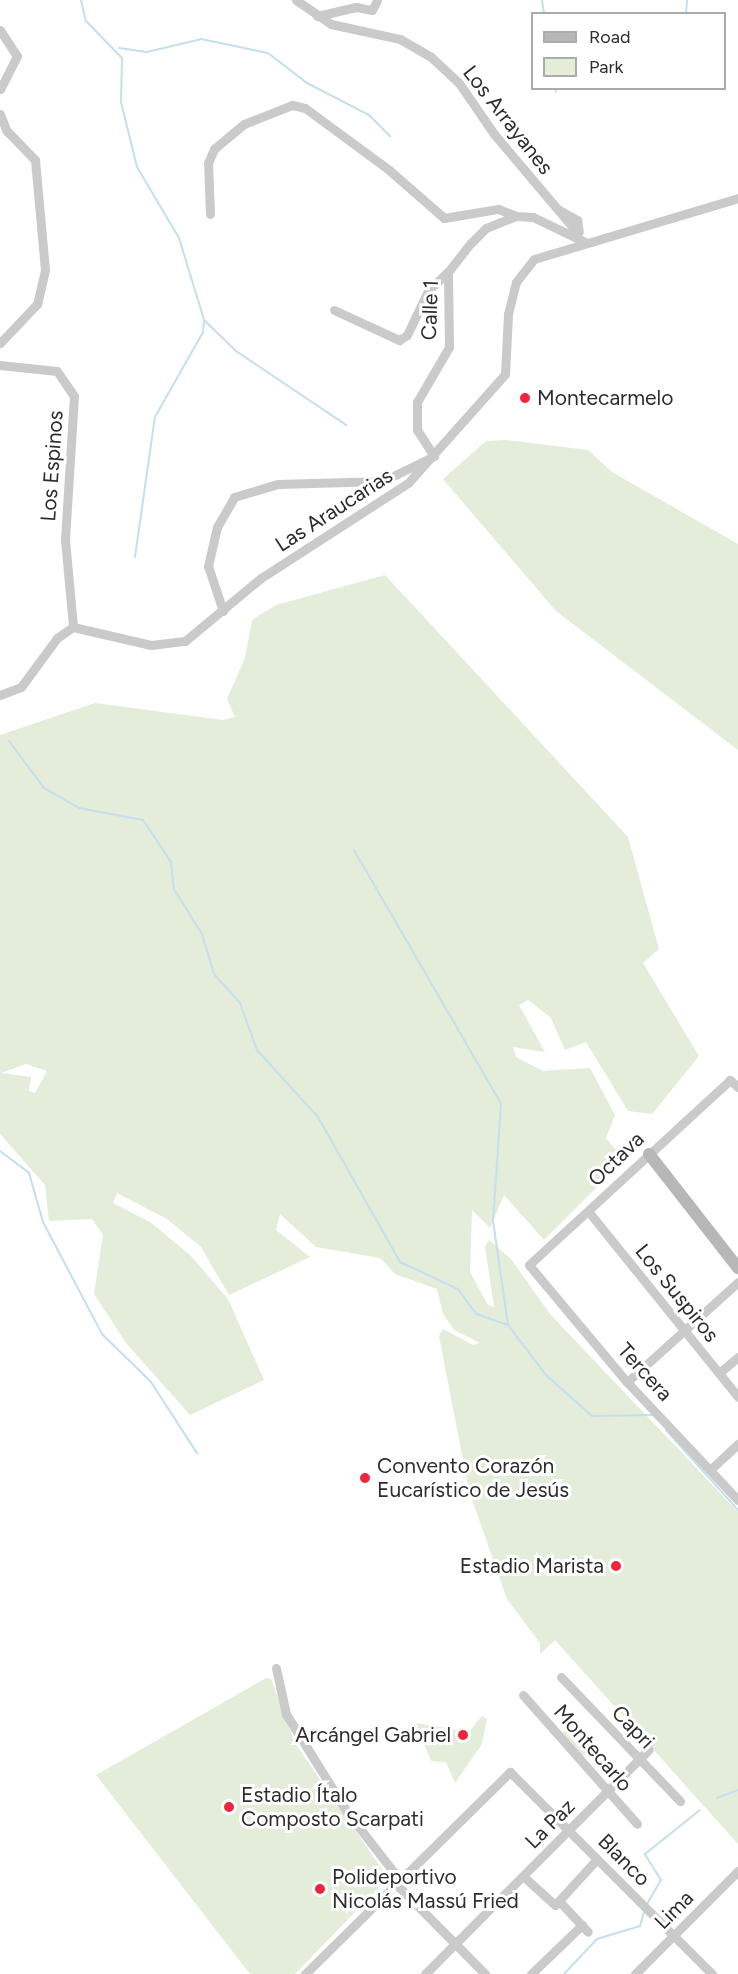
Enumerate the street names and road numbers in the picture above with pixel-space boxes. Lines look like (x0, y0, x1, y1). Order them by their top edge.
street label: Los Arrayanes (458, 60, 558, 180)
street label: Calle 1 (416, 279, 444, 341)
street label: Los Espinos (36, 410, 68, 522)
street label: Las Araucarias (271, 463, 397, 557)
street label: Octava (583, 1126, 649, 1192)
street label: Los Suspiros (630, 1239, 724, 1347)
street label: Tercera (612, 1338, 678, 1406)
street label: Montecarlo (548, 1699, 638, 1797)
street label: Capri (606, 1700, 660, 1754)
street label: La Paz (520, 1794, 580, 1854)
street label: Blanco (593, 1829, 655, 1891)
street label: Lima (649, 1885, 699, 1935)

